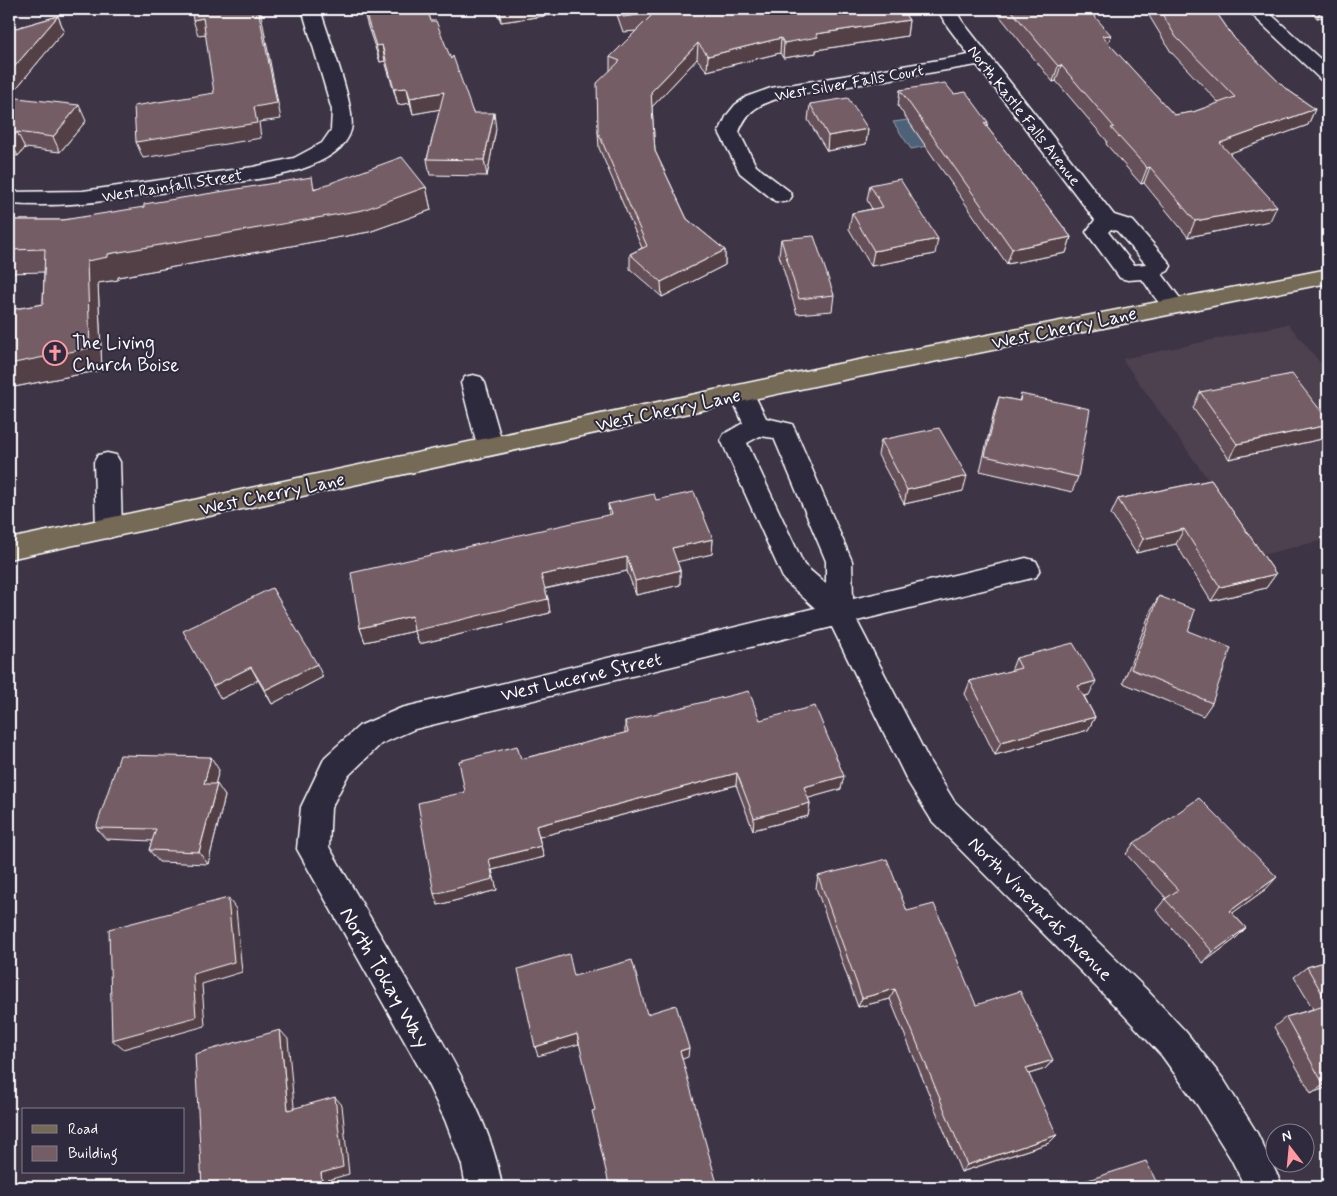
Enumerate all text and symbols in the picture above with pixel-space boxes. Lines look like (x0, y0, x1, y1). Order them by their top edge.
street label: North Kastle Falls Avenue (962, 41, 1085, 191)
street label: West Silver Falls Court (773, 60, 925, 107)
street label: West Rainfall Street (100, 165, 244, 208)
street label: West Cherry Lane (989, 301, 1139, 356)
place label: The Living Church Boise (72, 331, 179, 378)
church icon: The Living Church Boise (42, 340, 68, 366)
street label: West Cherry Lane (593, 383, 743, 438)
street label: West Cherry Lane (197, 467, 347, 522)
street label: West Lucerne Street (499, 647, 664, 708)
street label: North Vineyards Avenue (962, 831, 1118, 987)
street label: North Tokay Way (332, 902, 436, 1054)
legend (22, 1108, 185, 1174)
text: Road (68, 1120, 98, 1140)
north arrow (1264, 1124, 1314, 1174)
text: N (1280, 1127, 1294, 1146)
text: Building (68, 1144, 118, 1165)

